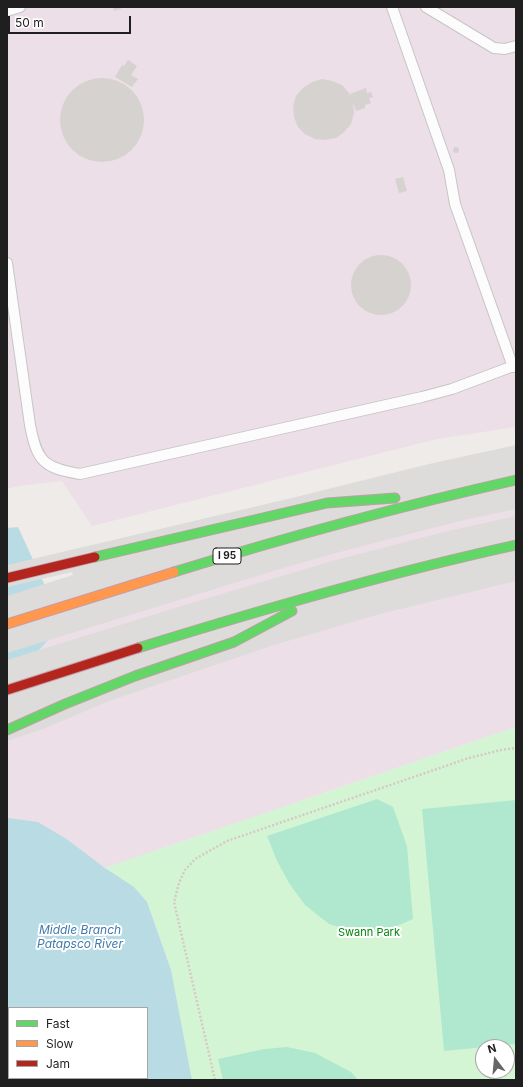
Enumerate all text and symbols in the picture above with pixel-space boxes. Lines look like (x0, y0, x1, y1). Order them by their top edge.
scale bar (10, 8, 133, 34)
text: 50 m (15, 15, 44, 30)
road number: I 95 (213, 548, 241, 564)
water label: Middle Branch Patapsco River (37, 923, 123, 951)
park label: Swann Park (338, 926, 400, 940)
legend (8, 1007, 148, 1079)
text: Fast (46, 1016, 70, 1031)
text: Slow (46, 1036, 73, 1051)
north arrow (475, 1039, 515, 1079)
text: N (486, 1041, 498, 1056)
text: Jam (46, 1056, 70, 1071)

